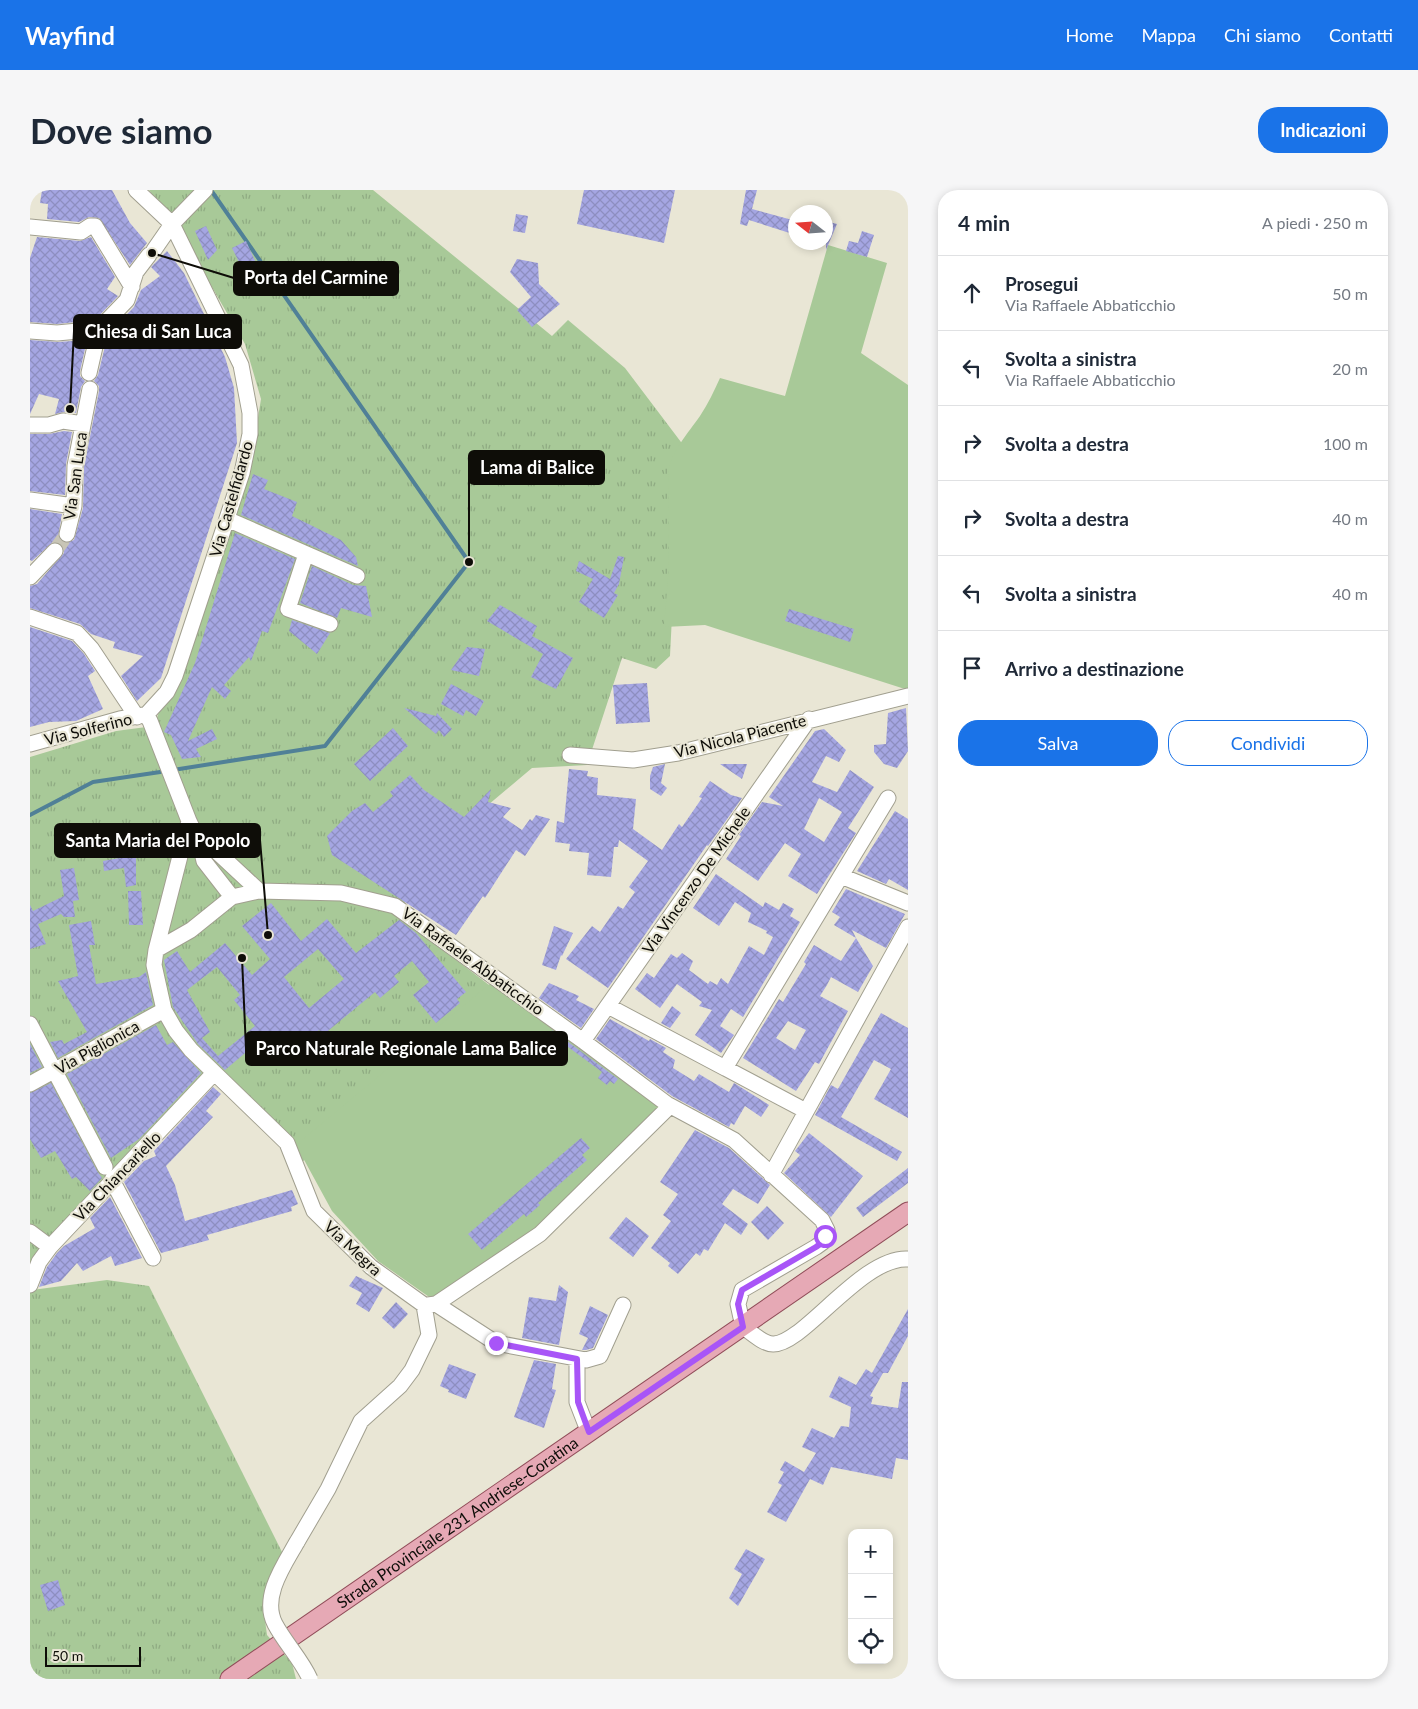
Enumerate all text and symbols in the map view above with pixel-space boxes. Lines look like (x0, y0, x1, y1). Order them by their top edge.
text: Wayfind (25, 21, 115, 50)
text: Home (1065, 24, 1113, 46)
text: Mappa (1141, 24, 1196, 46)
text: Chi siamo (1224, 24, 1301, 46)
text: Contatti (1329, 24, 1393, 46)
button: Indicazioni (1258, 107, 1388, 153)
text: Dove siamo (30, 109, 213, 151)
north arrow (788, 205, 833, 250)
text: 4 min (958, 210, 1010, 235)
text: A piedi · 250 m (1262, 213, 1368, 232)
callout: Porta del Carmine (234, 262, 398, 295)
text: Porta del Carmine (244, 266, 388, 288)
text: Prosegui (1005, 272, 1078, 295)
icon: ahead (958, 279, 986, 307)
text: 50 m (1332, 284, 1368, 303)
text: Via Raffaele Abbaticchio (1005, 295, 1176, 314)
callout: Chiesa di San Luca (74, 315, 241, 348)
text: Chiesa di San Luca (84, 320, 232, 342)
text: Svolta a sinistra (1005, 347, 1137, 370)
icon: left (958, 354, 986, 382)
text: 20 m (1332, 359, 1368, 378)
text: Via Raffaele Abbaticchio (1005, 370, 1176, 389)
icon: right (958, 429, 986, 457)
street label: Via San Luca (59, 431, 90, 521)
text: Svolta a destra (1005, 432, 1129, 455)
text: 100 m (1323, 434, 1368, 453)
street label: Via Castelfidardo (205, 439, 256, 559)
callout: Lama di Balice (469, 451, 604, 484)
text: Lama di Balice (480, 456, 595, 478)
icon: right (958, 504, 986, 532)
text: Svolta a destra (1005, 507, 1129, 530)
text: 40 m (1332, 509, 1368, 528)
icon: left (958, 579, 986, 607)
text: Svolta a sinistra (1005, 582, 1137, 605)
text: 40 m (1332, 584, 1368, 603)
icon: arrive (958, 654, 986, 682)
text: Arrivo a destinazione (1005, 657, 1184, 680)
street label: Via Solferino (42, 708, 134, 749)
street label: Via Nicola Piacente (672, 710, 808, 761)
button: Salva (958, 720, 1158, 766)
button: Condividi (1168, 720, 1368, 766)
street label: Via Vincenzo De Michele (638, 802, 754, 957)
callout: Santa Maria del Popolo (55, 824, 260, 857)
text: Santa Maria del Popolo (66, 829, 250, 851)
street label: Via Raffaele Abbaticchio (399, 903, 548, 1018)
street label: Via Piglionica (51, 1016, 142, 1078)
callout: Parco Naturale Regionale Lama Balice (246, 1032, 567, 1065)
text: Parco Naturale Regionale Lama Balice (255, 1037, 557, 1059)
street label: Via Chiancariello (69, 1127, 164, 1224)
street label: Via Megra (321, 1216, 386, 1279)
route start (814, 1225, 837, 1248)
route end (485, 1332, 508, 1355)
street label: Strada Provinciale 231 Andriese-Coratina (333, 1432, 581, 1612)
map controls (848, 1529, 893, 1664)
button: + (848, 1529, 893, 1574)
button: − (848, 1574, 893, 1619)
button: locate (848, 1619, 893, 1664)
scale bar (45, 1644, 141, 1667)
text: 50 m (52, 1647, 83, 1664)

